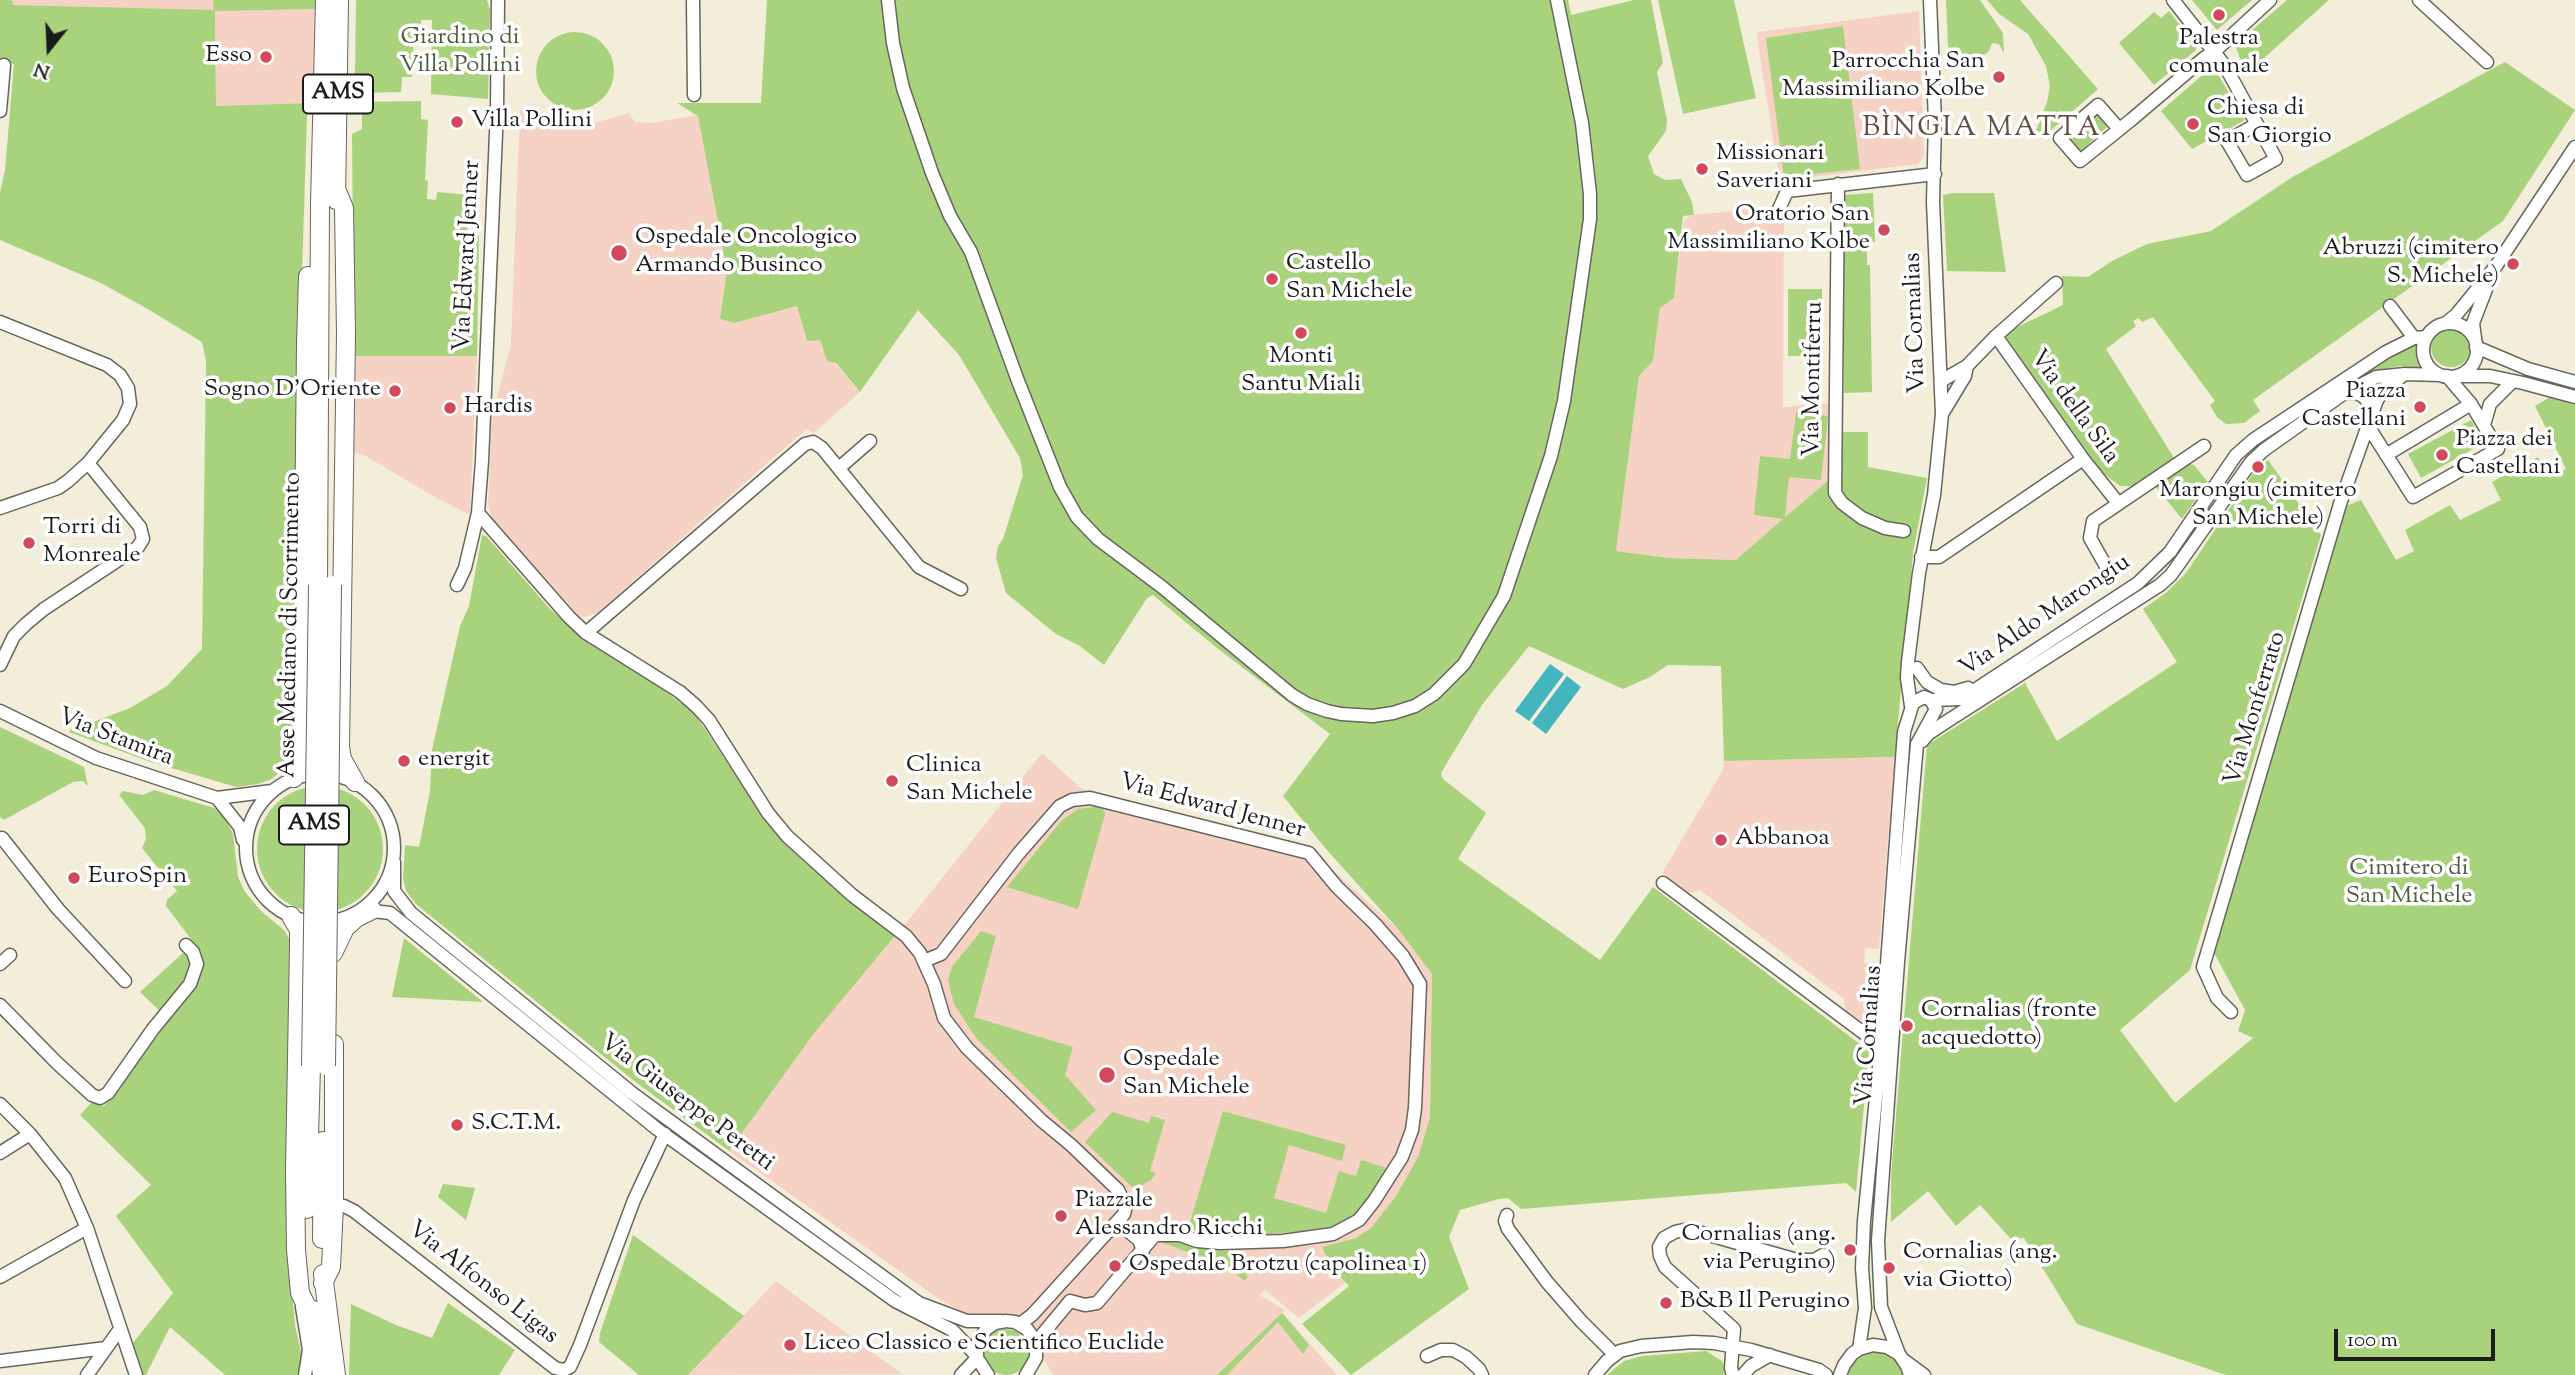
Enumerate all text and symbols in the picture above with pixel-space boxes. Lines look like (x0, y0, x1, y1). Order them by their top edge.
marker: Palestra comunale (2211, 7, 2227, 23)
north arrow (14, 14, 84, 84)
park label: Giardino di Villa Pollini (399, 25, 521, 81)
place label: Palestra comunale (2169, 26, 2269, 82)
place label: Esso (206, 43, 252, 71)
marker: Esso (258, 49, 274, 65)
place label: Parrocchia San Massimiliano Kolbe (1782, 49, 1985, 105)
text: N (31, 54, 54, 85)
marker: Parrocchia San Massimiliano Kolbe (1991, 69, 2007, 85)
road number: AMS (303, 74, 373, 114)
place label: Chiesa di San Giorgio (2207, 96, 2332, 152)
place label: Villa Pollini (471, 108, 592, 136)
district label: BÌNGIA MATTA (1864, 113, 2100, 147)
marker: Villa Pollini (449, 114, 465, 130)
marker: Chiesa di San Giorgio (2185, 116, 2201, 132)
place label: Missionari Saveriani (1716, 141, 1824, 197)
street label: Via Edward Jenner (450, 160, 488, 352)
marker: Missionari Saveriani (1694, 161, 1710, 177)
place label: Oratorio San Massimiliano Kolbe (1667, 202, 1870, 258)
marker: Oratorio San Massimiliano Kolbe (1876, 222, 1892, 238)
place label: Ospedale Oncologico Armando Businco (635, 225, 857, 281)
place label: Abruzzi (cimitero S. Michele) (2323, 236, 2499, 292)
marker: Ospedale Oncologico Armando Businco (609, 243, 629, 263)
place label: Castello San Michele (1286, 251, 1413, 307)
street label: Via Cornalias (1900, 252, 1934, 394)
marker: Abruzzi (cimitero S. Michele) (2505, 256, 2521, 272)
marker: Castello San Michele (1264, 271, 1280, 287)
street label: Via Montiferru (1799, 301, 1831, 457)
marker: Monti Santu Miali (1293, 325, 1309, 341)
place label: Monti Santu Miali (1241, 344, 1361, 400)
street label: Via della Sila (2022, 345, 2124, 471)
place label: Sogno D'Oriente (204, 377, 381, 405)
place label: Piazza Castellani (2302, 379, 2406, 435)
marker: Sogno D'Oriente (387, 383, 403, 399)
place label: Hardis (464, 394, 533, 422)
marker: Piazza Castellani (2412, 399, 2428, 415)
marker: Hardis (442, 400, 458, 416)
place label: Piazza dei Castellani (2456, 427, 2560, 483)
marker: Piazza dei Castellani (2434, 447, 2450, 463)
marker: Marongiu (cimitero San Michele) (2250, 459, 2266, 475)
street label: Asse Mediano di Scorrimento (275, 472, 309, 778)
place label: Marongiu (cimitero San Michele) (2159, 478, 2357, 534)
place label: Torri di Monreale (43, 515, 141, 571)
marker: Torri di Monreale (21, 535, 37, 551)
street label: Via Aldo Marongiu (1955, 549, 2137, 685)
street label: Via Monferrato (2220, 629, 2294, 789)
street label: Via Stamira (53, 704, 177, 774)
place label: energit (418, 747, 490, 775)
marker: energit (396, 753, 412, 769)
place label: Clinica San Michele (906, 753, 1033, 809)
street label: Via Edward Jenner (1116, 769, 1308, 847)
marker: Clinica San Michele (884, 773, 900, 789)
road number: AMS (279, 806, 349, 845)
place label: Abbanoa (1735, 826, 1829, 854)
marker: Abbanoa (1713, 832, 1729, 848)
park label: Cimitero di San Michele (2346, 856, 2472, 912)
place label: EuroSpin (88, 864, 187, 892)
marker: EuroSpin (66, 870, 82, 886)
street label: Via Cornalias (1852, 965, 1890, 1107)
place label: Cornalias (fronte acquedotto) (1921, 998, 2097, 1054)
marker: Cornalias (fronte acquedotto) (1899, 1018, 1915, 1034)
street label: Via Giuseppe Peretti (593, 1029, 779, 1179)
place label: Ospedale San Michele (1123, 1047, 1250, 1103)
marker: Ospedale San Michele (1097, 1065, 1117, 1085)
place label: S.C.T.M. (471, 1111, 561, 1139)
marker: S.C.T.M. (449, 1117, 465, 1133)
place label: Piazzale Alessandro Ricchi (1075, 1188, 1263, 1244)
marker: Piazzale Alessandro Ricchi (1053, 1208, 1069, 1224)
street label: Via Alfonso Ligas (401, 1216, 563, 1352)
place label: Cornalias (ang. via Perugino) (1681, 1222, 1836, 1278)
place label: Cornalias (ang. via Giotto) (1903, 1240, 2058, 1296)
marker: Cornalias (ang. via Perugino) (1842, 1242, 1858, 1258)
place label: Ospedale Brotzu (capolinea 1) (1129, 1252, 1427, 1280)
marker: Ospedale Brotzu (capolinea 1) (1107, 1258, 1123, 1274)
marker: Cornalias (ang. via Giotto) (1881, 1260, 1897, 1276)
place label: B&B Il Perugino (1680, 1289, 1850, 1317)
marker: B&B Il Perugino (1658, 1295, 1674, 1311)
scale bar (2337, 1316, 2498, 1360)
text: 100 m (2347, 1326, 2398, 1356)
place label: Liceo Classico e Scientifico Euclide (804, 1331, 1165, 1359)
marker: Liceo Classico e Scientifico Euclide (782, 1337, 798, 1353)

